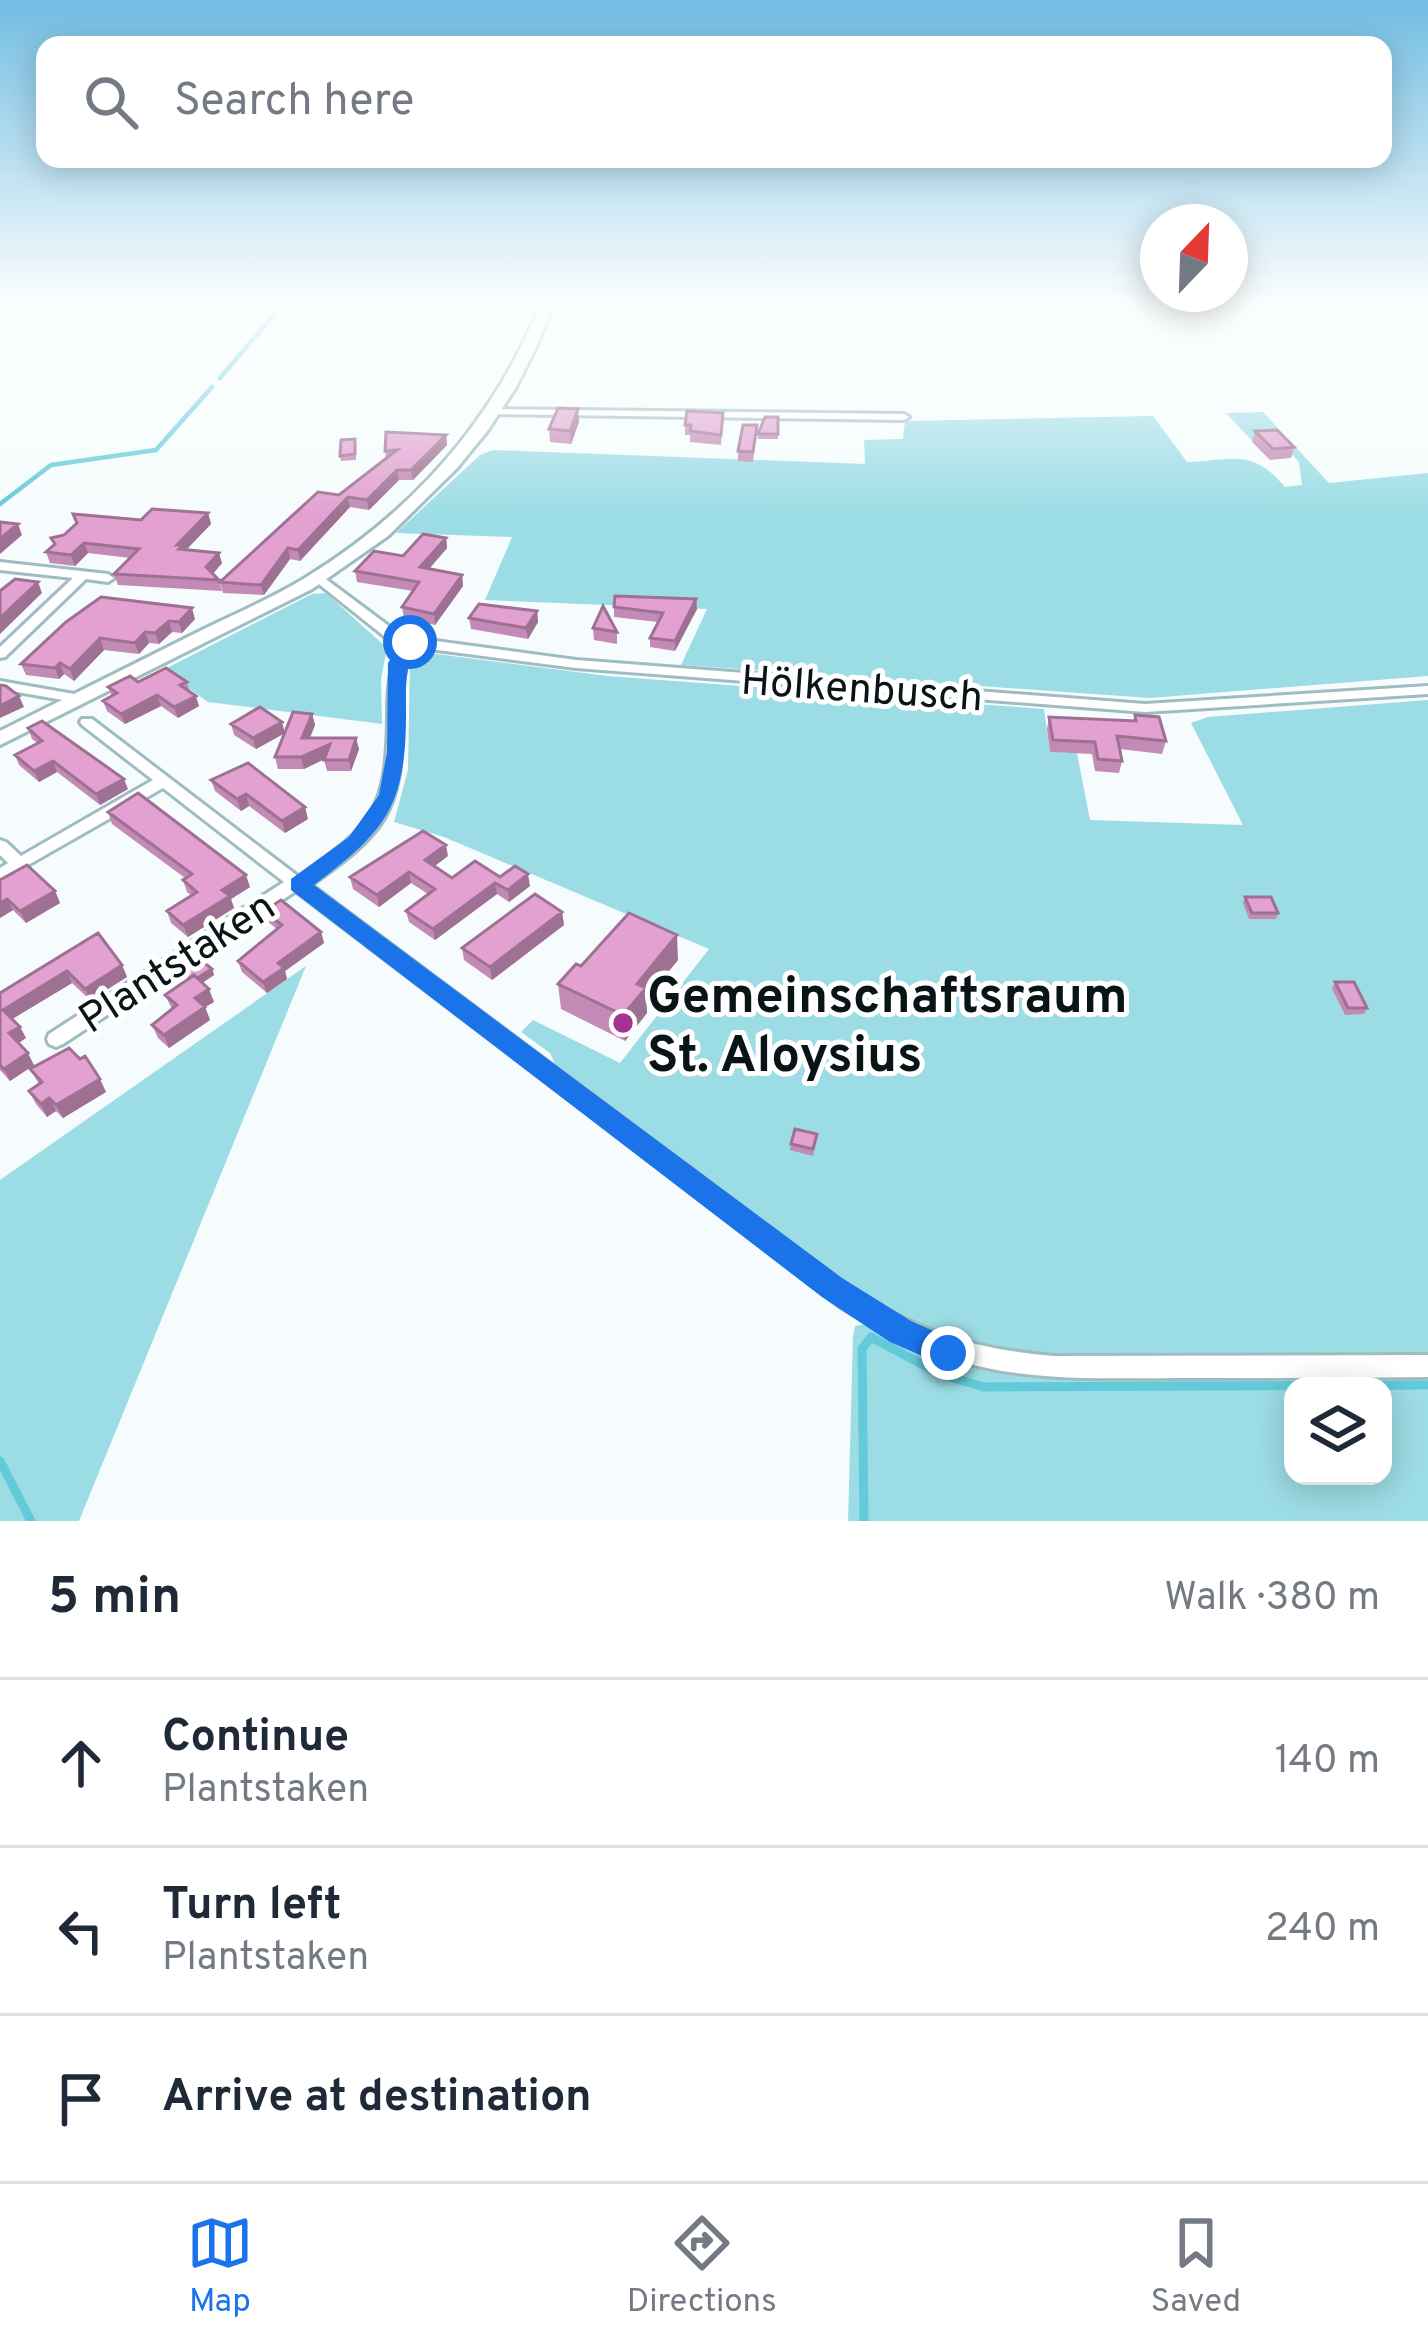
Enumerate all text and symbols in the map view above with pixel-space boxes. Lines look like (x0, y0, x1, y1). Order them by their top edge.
search box (36, 36, 1392, 168)
icon: search (78, 69, 144, 135)
text: Search here (174, 74, 414, 131)
north arrow (1140, 204, 1248, 312)
route start (383, 615, 437, 669)
street label: Hölkenbusch (739, 657, 985, 726)
street label: Plantstaken (70, 882, 286, 1048)
place label: Gemeinschaftsraum St. Aloysius (647, 967, 1128, 1091)
marker: Gemeinschaftsraum St. Aloysius (610, 1010, 636, 1036)
route end (921, 1326, 975, 1380)
map controls (1284, 1377, 1392, 1485)
button: layers (1284, 1377, 1392, 1485)
text: 5 min (48, 1567, 181, 1632)
text: Walk · 380 m (1164, 1575, 1380, 1624)
text: Continue (162, 1710, 349, 1767)
icon: ahead (48, 1730, 114, 1796)
text: 140 m (1275, 1738, 1380, 1787)
text: Plantstaken (162, 1767, 369, 1816)
text: Turn left (162, 1878, 341, 1935)
icon: left (48, 1898, 114, 1964)
text: 240 m (1265, 1906, 1380, 1955)
text: Plantstaken (162, 1935, 369, 1984)
icon: arrive (48, 2066, 114, 2132)
text: Arrive at destination (162, 2070, 592, 2127)
tab: Map (187, 2210, 253, 2324)
tab: Directions (627, 2210, 777, 2324)
tab: Saved (1150, 2210, 1241, 2324)

